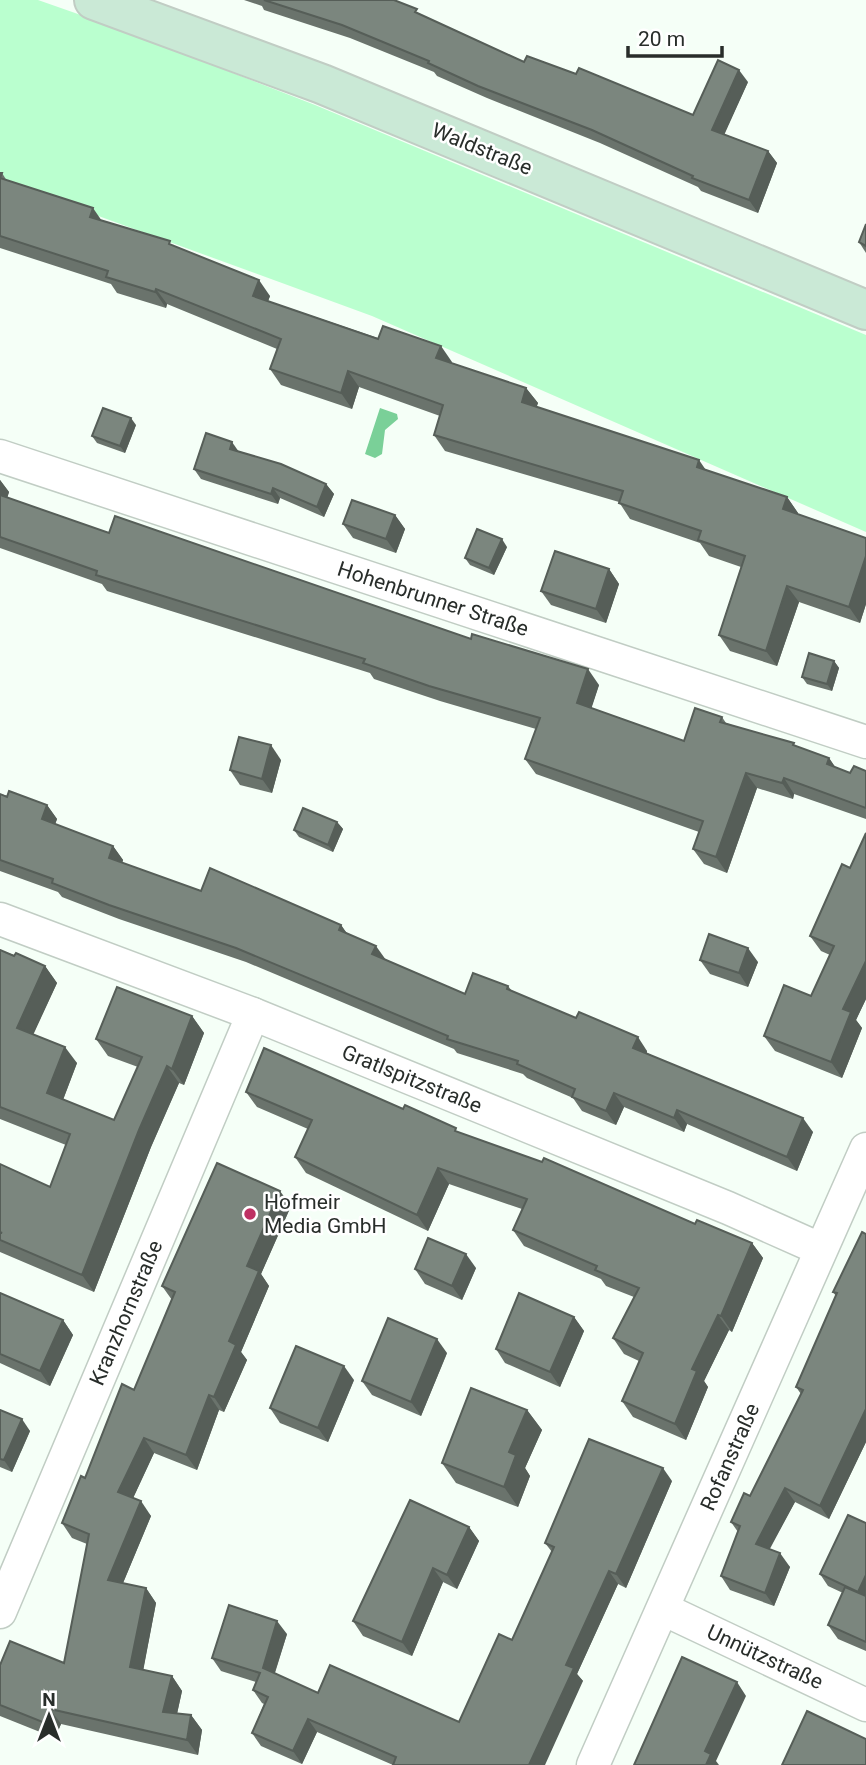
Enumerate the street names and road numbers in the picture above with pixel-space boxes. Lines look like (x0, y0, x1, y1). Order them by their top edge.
street label: Waldstraße (428, 118, 536, 180)
street label: Hohenbrunner Straße (334, 557, 532, 641)
street label: Gratlspitzstraße (338, 1040, 486, 1118)
street label: Kranzhornstraße (85, 1237, 167, 1389)
street label: Rofanstraße (696, 1400, 764, 1514)
street label: Unnützstraße (703, 1620, 827, 1694)

